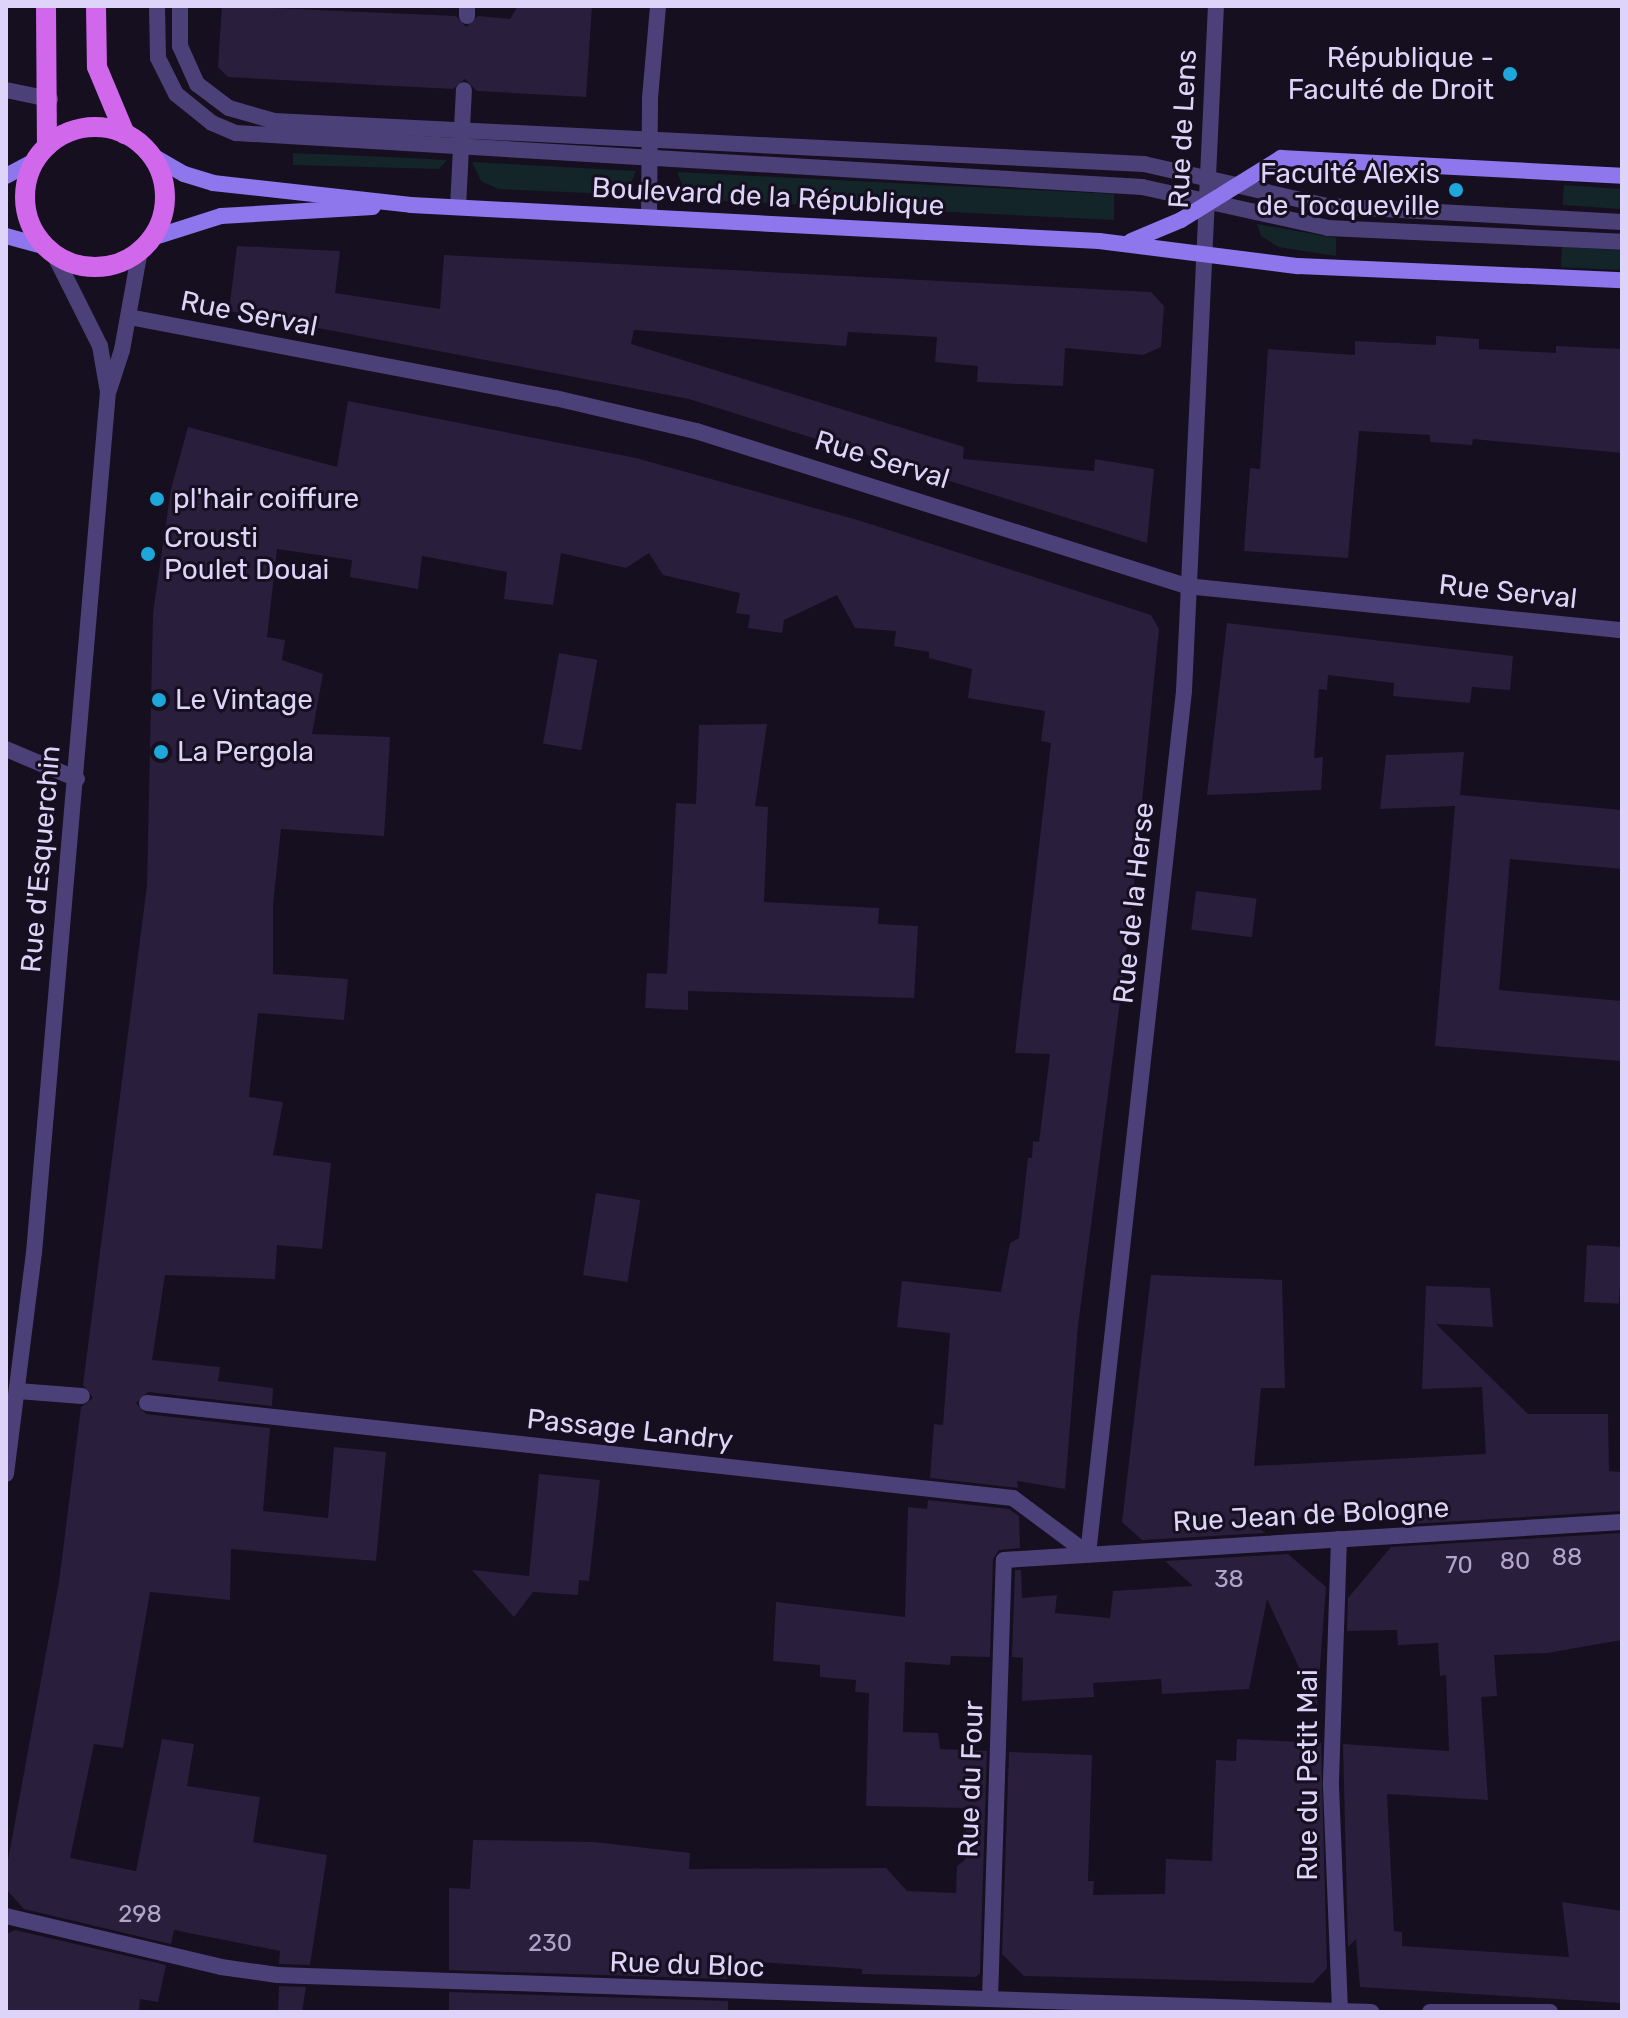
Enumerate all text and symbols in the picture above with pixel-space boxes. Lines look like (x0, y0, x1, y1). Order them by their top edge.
place label: République - Faculté de Droit (1288, 41, 1494, 107)
street label: Rue de Lens (1162, 49, 1204, 209)
marker: République - Faculté de Droit (1501, 65, 1519, 83)
place label: Faculté Alexis de Tocqueville (1255, 157, 1440, 223)
street label: Boulevard de la République (591, 171, 945, 223)
marker: Faculté Alexis de Tocqueville (1447, 181, 1465, 199)
street label: Rue Serval (178, 284, 320, 344)
street label: Rue Serval (811, 424, 953, 496)
place label: pl'hair coiffure (173, 482, 360, 516)
marker: pl'hair coiffure (148, 490, 166, 508)
place label: Crousti Poulet Douai (164, 521, 329, 587)
marker: Crousti Poulet Douai (139, 545, 157, 563)
street label: Rue Serval (1437, 568, 1579, 616)
place label: Le Vintage (175, 683, 314, 717)
marker: Le Vintage (150, 691, 168, 709)
place label: La Pergola (177, 735, 314, 769)
marker: La Pergola (152, 743, 170, 761)
street label: Rue d'Esquerchin (14, 744, 68, 974)
street label: Rue de la Herse (1107, 801, 1161, 1005)
street label: Passage Landry (525, 1402, 735, 1458)
street label: Rue Jean de Bologne (1172, 1491, 1450, 1539)
house number: 88 (1552, 1544, 1582, 1572)
house number: 80 (1500, 1548, 1530, 1576)
house number: 70 (1445, 1552, 1473, 1580)
house number: 38 (1214, 1566, 1244, 1594)
street label: Rue du Petit Mai (1291, 1669, 1325, 1881)
street label: Rue du Four (951, 1700, 991, 1858)
house number: 298 (118, 1901, 162, 1929)
house number: 230 (528, 1930, 572, 1958)
street label: Rue du Bloc (609, 1946, 765, 1984)

